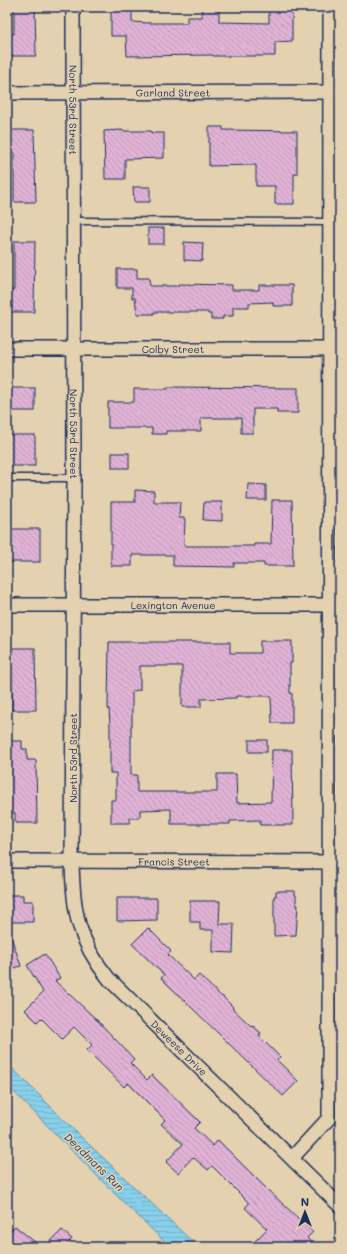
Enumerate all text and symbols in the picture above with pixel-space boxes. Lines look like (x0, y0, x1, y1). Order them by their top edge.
street label: North 53rd Street (66, 65, 80, 155)
street label: Garland Street (136, 85, 210, 100)
street label: Colby Street (142, 342, 204, 356)
street label: North 53rd Street (67, 389, 81, 479)
street label: Lexington Avenue (131, 598, 215, 612)
street label: North 53rd Street (66, 713, 80, 803)
street label: Francis Street (138, 854, 210, 869)
street label: Deweese Drive (148, 1017, 210, 1079)
water label: Deadmans Run (61, 1129, 128, 1194)
north arrow (285, 1192, 325, 1232)
text: N (301, 1194, 309, 1209)

